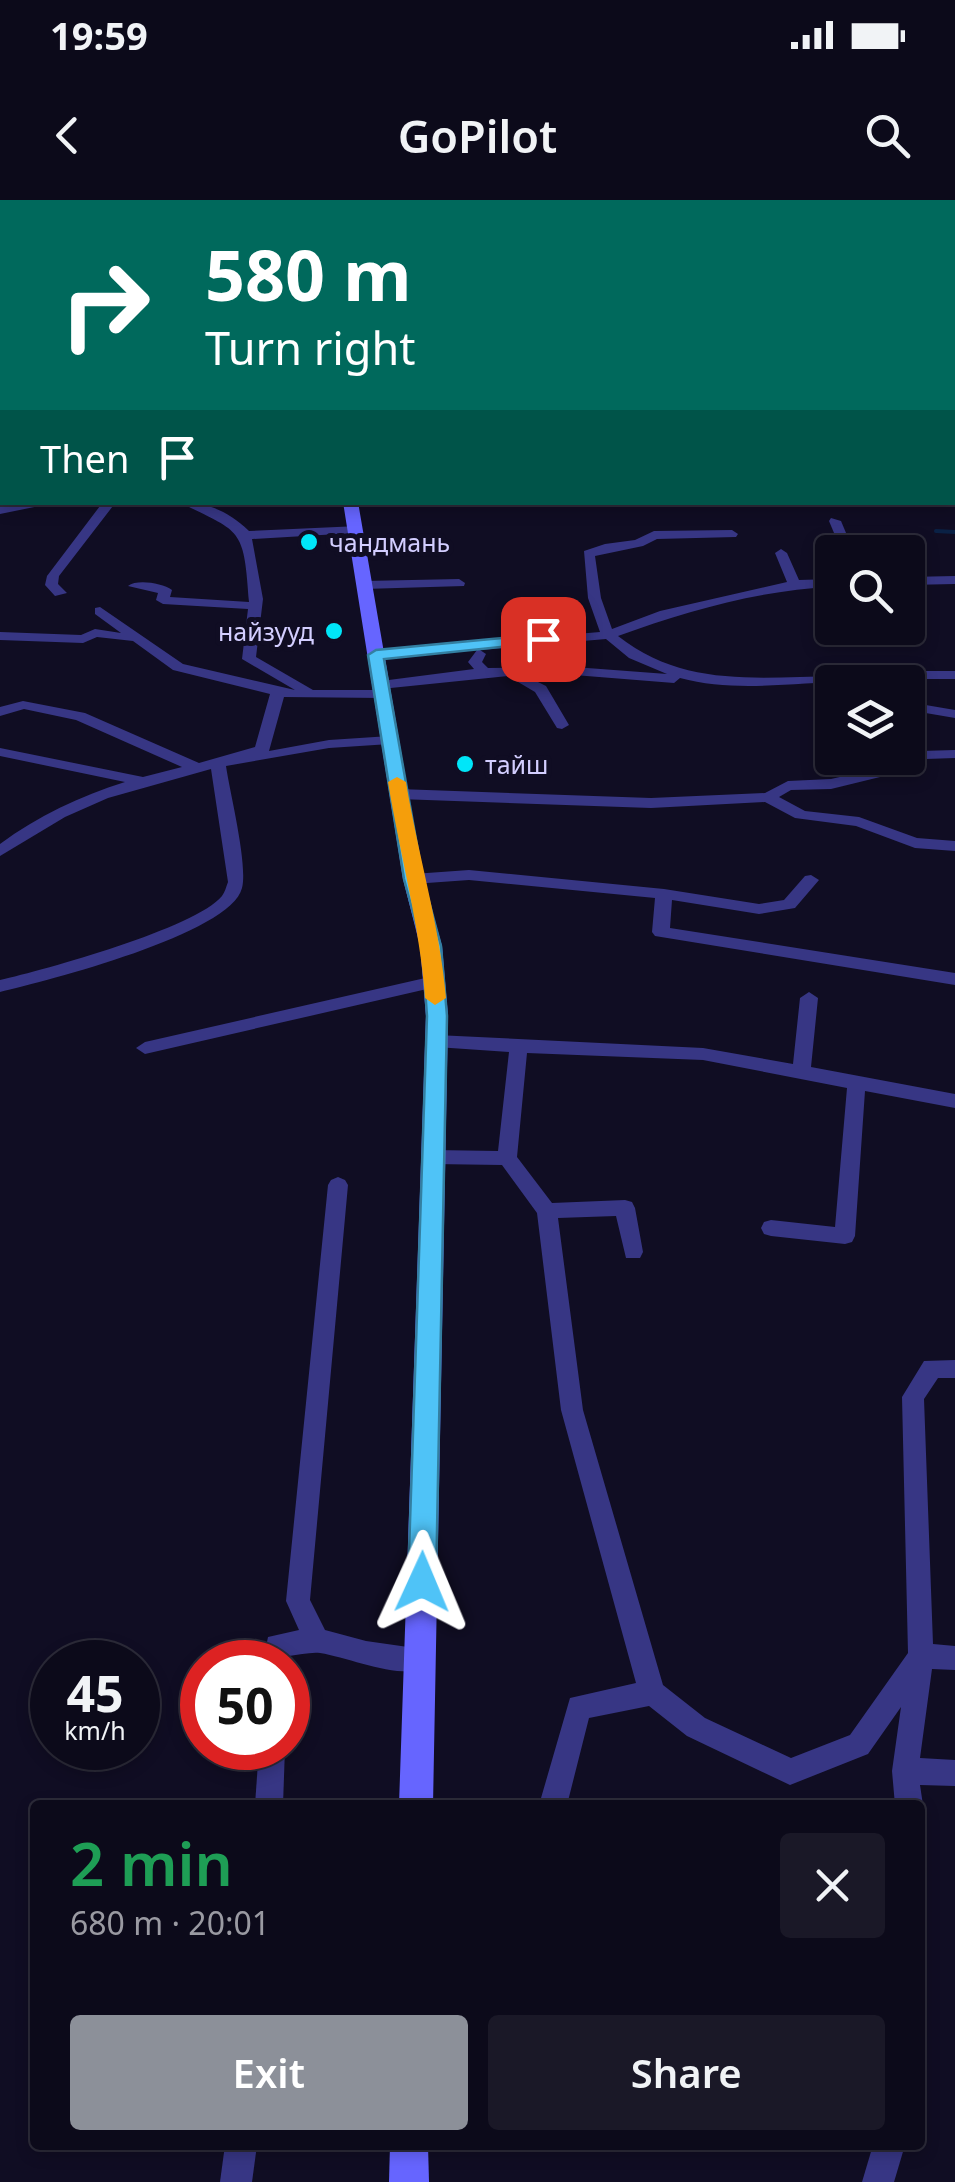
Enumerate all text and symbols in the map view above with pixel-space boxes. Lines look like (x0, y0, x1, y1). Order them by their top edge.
text: 19:59 (50, 9, 148, 61)
text: GoPilot (398, 105, 557, 166)
icon: back (40, 108, 95, 163)
icon: search (860, 108, 915, 163)
text: 580 m (205, 226, 412, 322)
icon: right (40, 240, 170, 370)
text: Turn right (205, 317, 416, 378)
icon: arrive (150, 430, 205, 485)
text: Then (40, 432, 130, 484)
place label: чандмань (329, 525, 450, 559)
marker: чандмань (298, 531, 320, 553)
map controls (815, 535, 925, 775)
button: search (815, 535, 925, 645)
pin (501, 597, 586, 682)
icon: arrive (516, 612, 571, 667)
place label: найзууд (218, 614, 314, 648)
marker: найзууд (323, 620, 345, 642)
button: layers (815, 665, 925, 775)
place label: тайш (485, 747, 548, 781)
marker: тайш (454, 753, 476, 775)
position arrow (370, 1530, 474, 1634)
speed limit sign: 50 (180, 1640, 310, 1770)
text: 45 (66, 1659, 124, 1727)
text: km/h (64, 1713, 126, 1747)
text: 2 min (70, 1822, 233, 1904)
button: close (780, 1833, 885, 1938)
text: 680 m · 20:01 (70, 1901, 270, 1944)
button: Exit (70, 2015, 468, 2130)
button: Share (488, 2015, 885, 2130)

